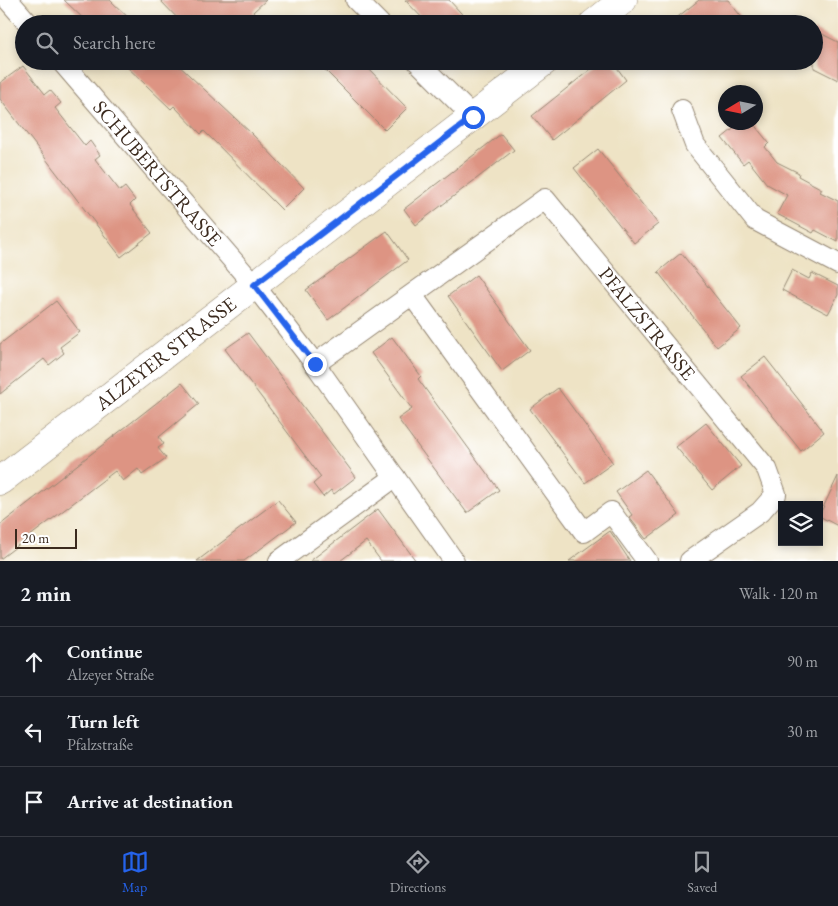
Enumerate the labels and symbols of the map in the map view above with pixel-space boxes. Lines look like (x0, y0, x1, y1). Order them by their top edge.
north arrow (718, 85, 763, 130)
street label: SCHUBERTSTRASSE (87, 95, 228, 252)
route start (462, 106, 485, 129)
street label: PFALZSTRASSE (593, 261, 701, 385)
street label: ALZEYER STRASSE (89, 291, 241, 417)
route end (304, 353, 327, 376)
scale bar (15, 526, 78, 549)

